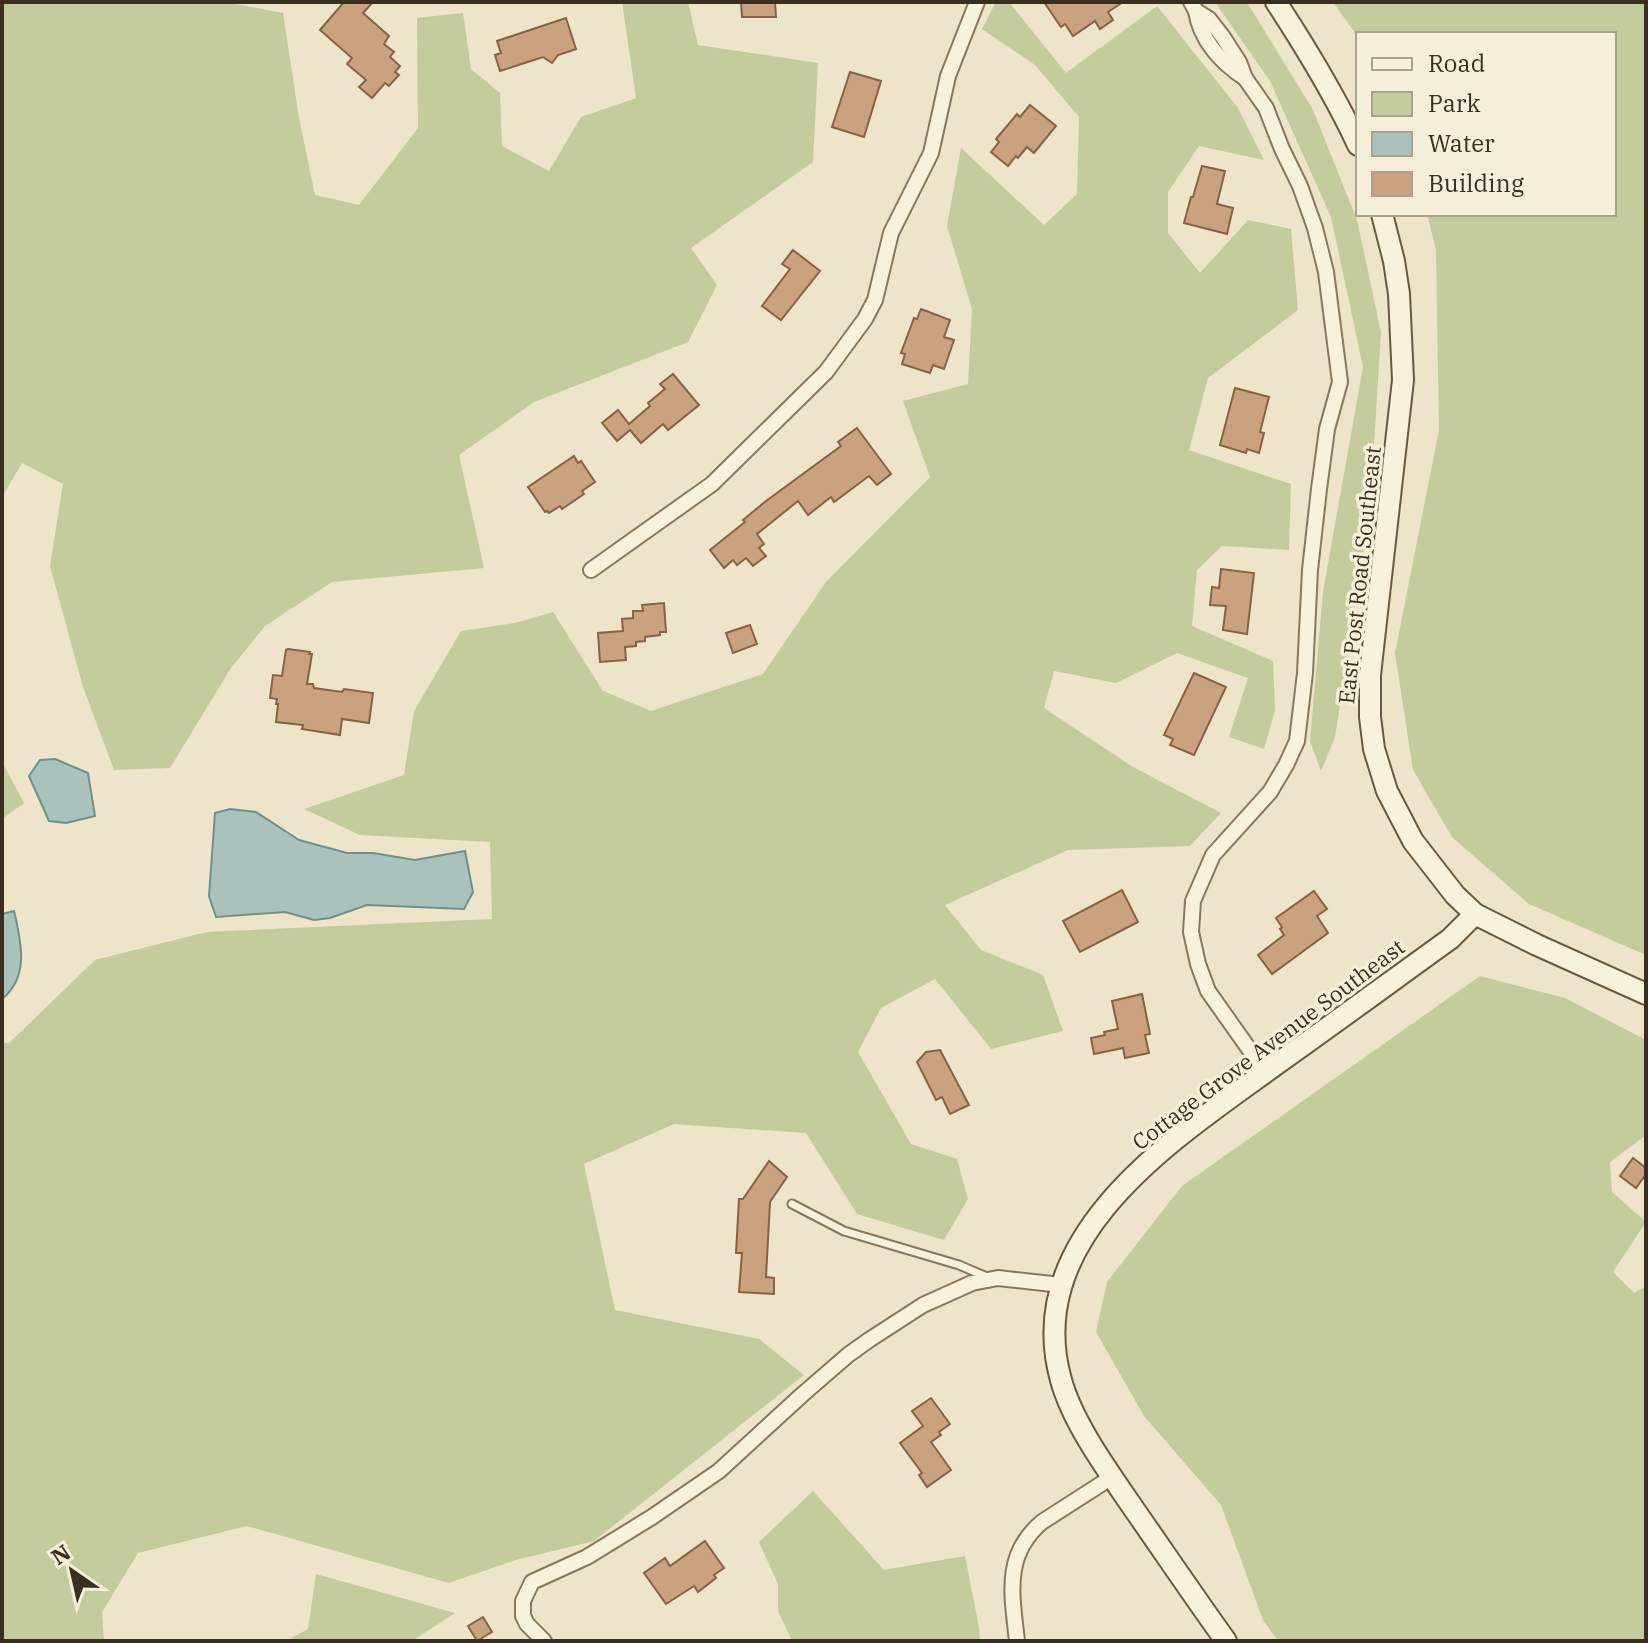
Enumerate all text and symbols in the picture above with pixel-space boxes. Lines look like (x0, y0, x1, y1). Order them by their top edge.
legend (1356, 32, 1616, 216)
text: Road (1428, 47, 1485, 79)
text: Park (1428, 87, 1480, 119)
text: Water (1428, 127, 1495, 159)
text: Building (1428, 167, 1524, 199)
street label: East Post Road Southeast (1331, 444, 1387, 705)
street label: Cottage Grove Avenue Southeast (1126, 932, 1410, 1156)
north arrow (32, 1531, 112, 1611)
text: N (45, 1537, 76, 1571)

